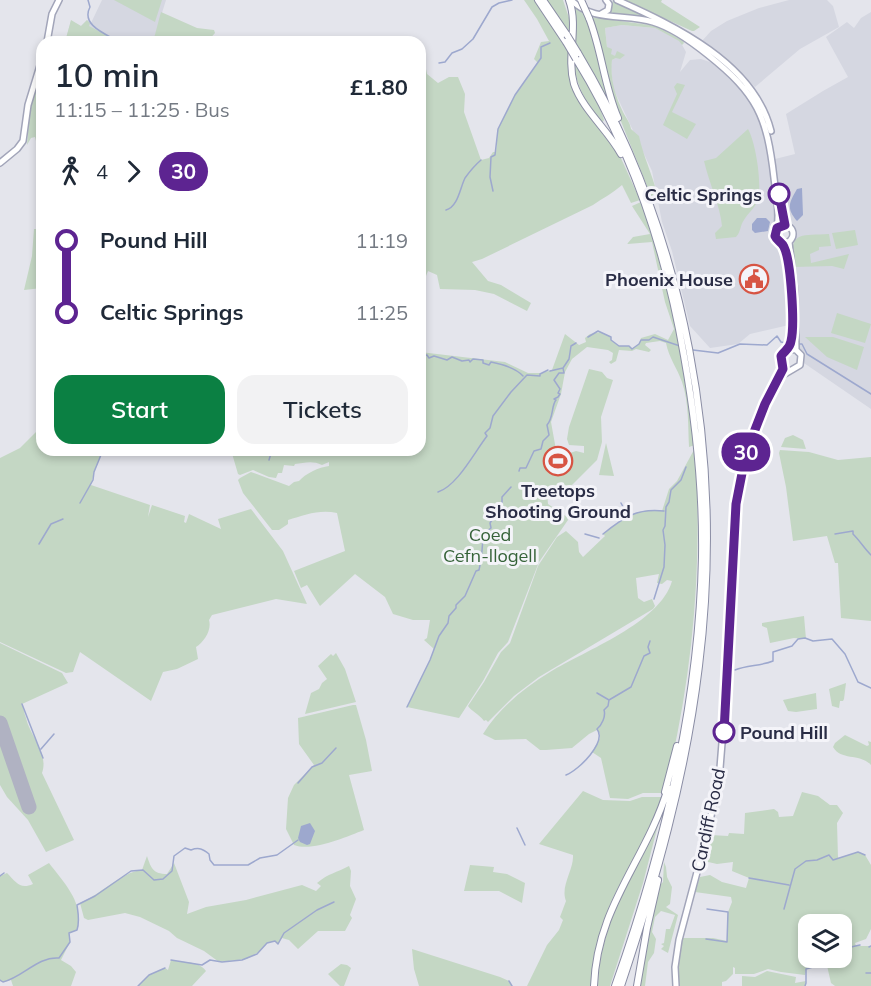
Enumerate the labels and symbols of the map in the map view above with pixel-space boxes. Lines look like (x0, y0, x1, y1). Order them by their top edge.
place label: Celtic Springs (645, 183, 762, 206)
marker: Celtic Springs (768, 183, 790, 205)
public building icon: Phoenix House (738, 263, 770, 295)
place label: Phoenix House (605, 268, 733, 291)
line badge: 30 (719, 432, 773, 472)
sports icon: Treetops Shooting Ground (542, 445, 574, 477)
place label: Treetops Shooting Ground (485, 479, 631, 523)
park label: Coed Cefn-llogell (443, 523, 537, 567)
marker: Pound Hill (713, 721, 735, 743)
place label: Pound Hill (740, 721, 828, 744)
street label: Cardiff Road (686, 766, 730, 874)

